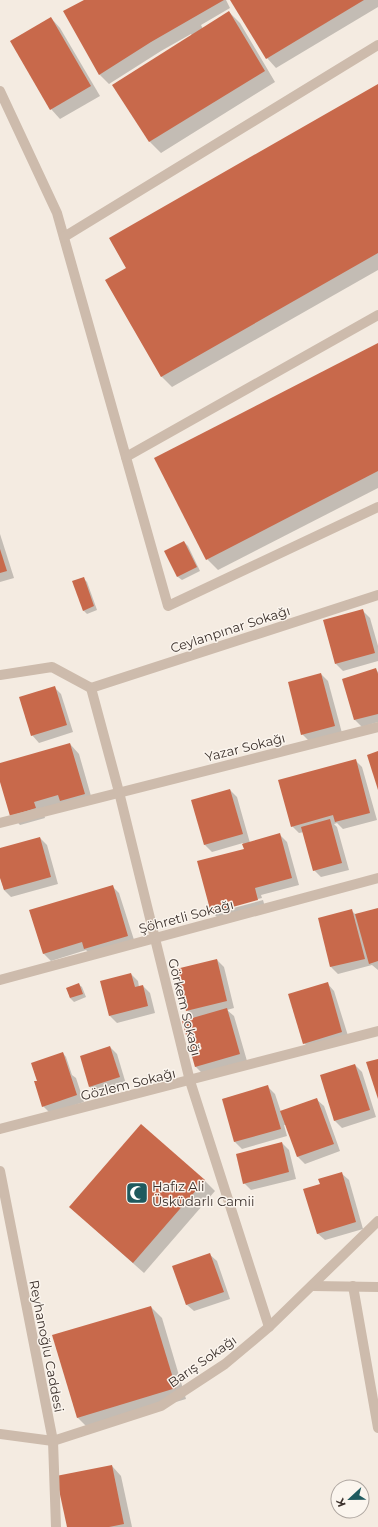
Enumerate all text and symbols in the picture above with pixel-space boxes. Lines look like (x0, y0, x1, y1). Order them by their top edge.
street label: Ceylanpınar Sokağı (168, 602, 292, 656)
street label: Yazar Sokağı (203, 729, 287, 765)
street label: Şöhretli Sokağı (137, 896, 235, 936)
street label: Görkem Sokağı (165, 957, 205, 1057)
street label: Gözlem Sokağı (79, 1064, 177, 1104)
place label: Hafız Ali Üsküdarlı Camii (152, 1178, 255, 1209)
mosque icon: Hafız Ali Üsküdarlı Camii (124, 1180, 150, 1206)
street label: Reyhanoğlu Caddesi (26, 1279, 68, 1413)
street label: Barış Sokağı (165, 1332, 239, 1390)
north arrow (330, 1479, 370, 1519)
text: K (332, 1496, 349, 1509)

